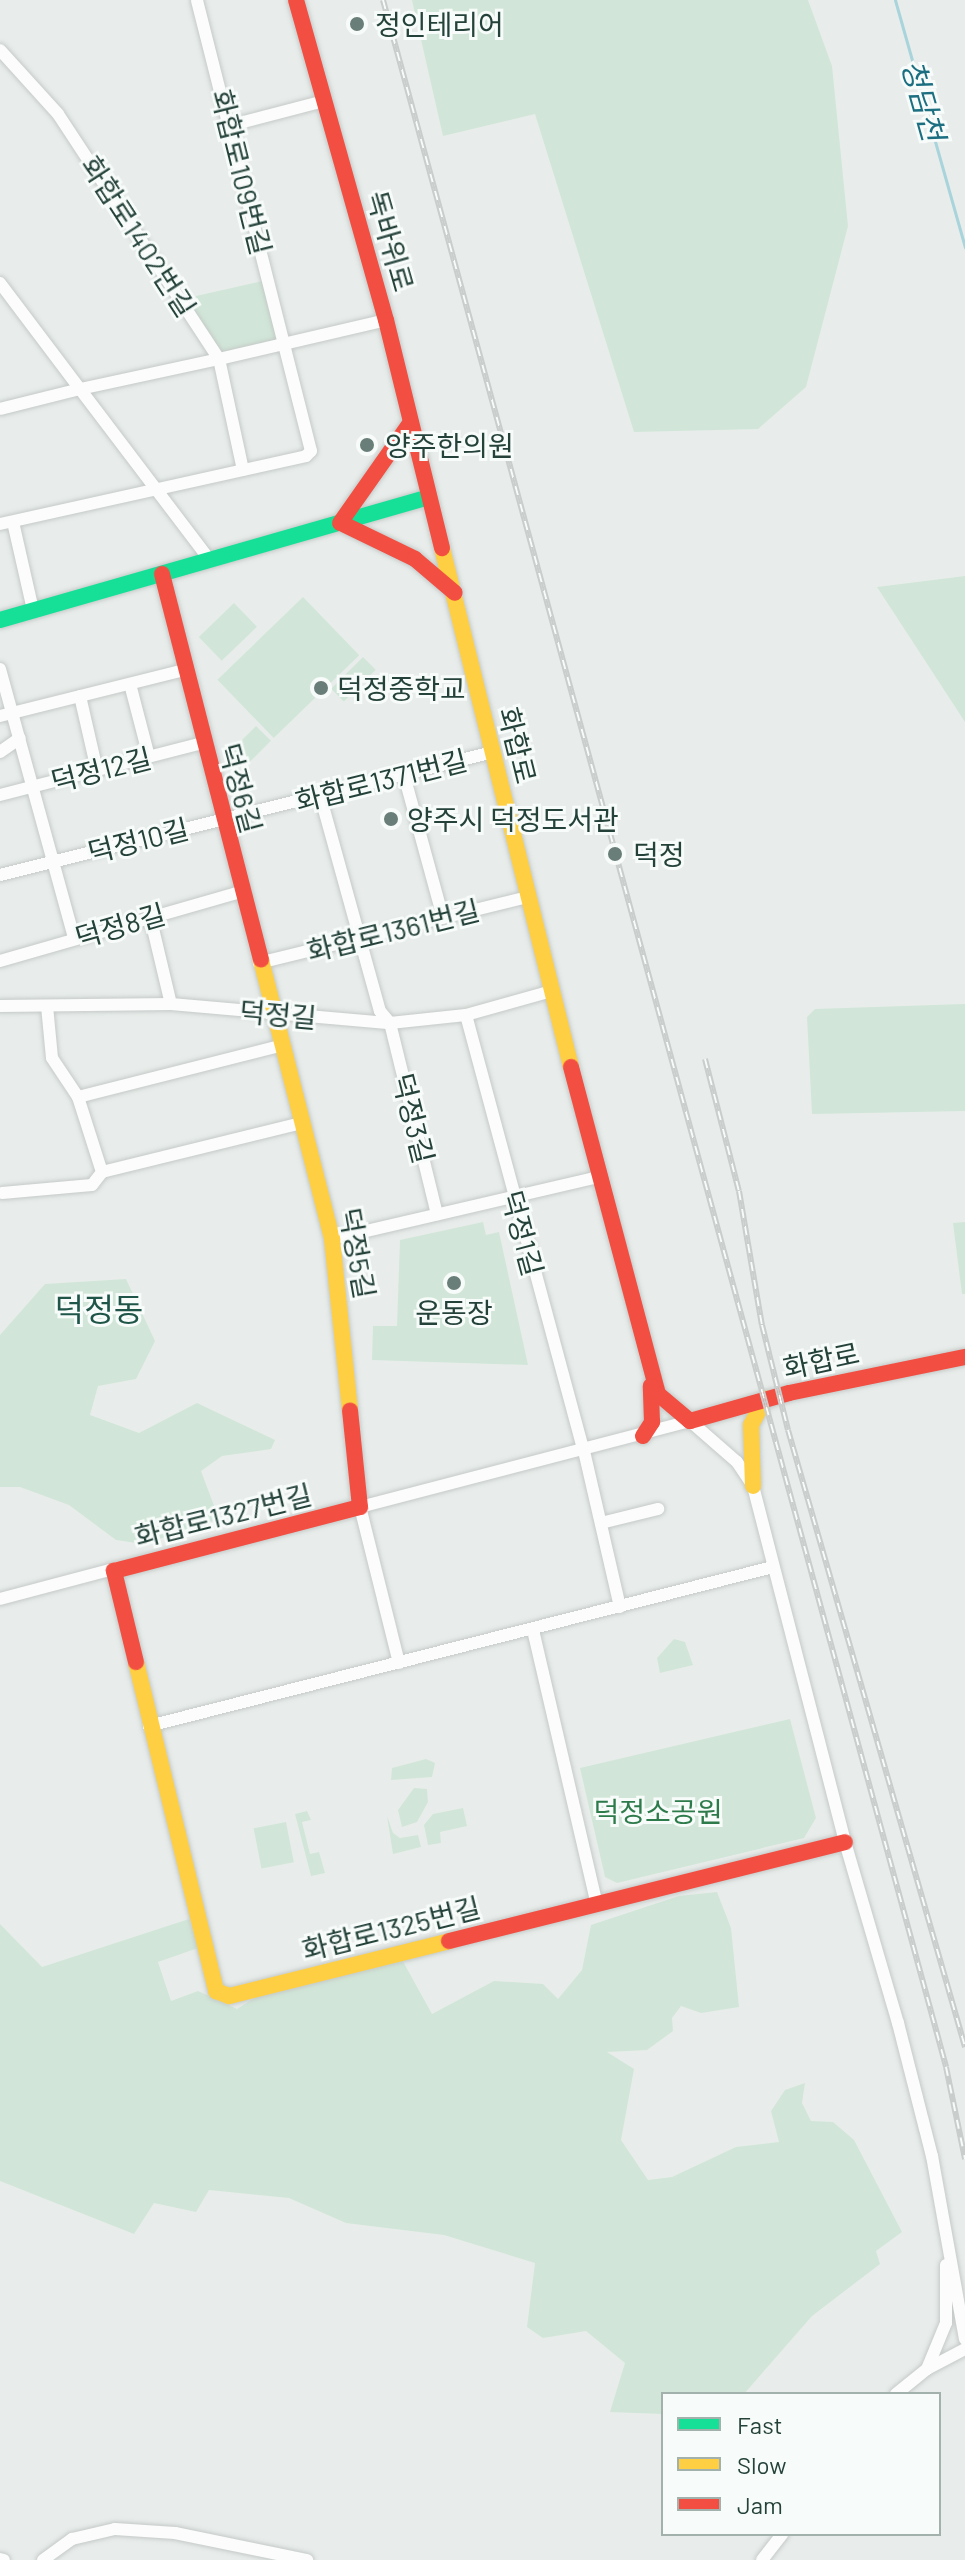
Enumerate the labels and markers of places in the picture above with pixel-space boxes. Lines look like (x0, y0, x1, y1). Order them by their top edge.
place label: 정인테리어 (375, 7, 504, 41)
marker: 정인테리어 (346, 13, 368, 35)
place label: 양주한의원 (385, 428, 514, 462)
marker: 양주한의원 (356, 434, 378, 456)
place label: 덕정중학교 (337, 671, 466, 705)
marker: 덕정중학교 (312, 679, 330, 697)
place label: 양주시 덕정도서관 (407, 802, 619, 836)
marker: 양주시 덕정도서관 (382, 810, 400, 828)
place label: 덕정 (633, 837, 685, 871)
marker: 덕정 (604, 843, 626, 865)
marker: 운동장 (445, 1274, 463, 1292)
place label: 운동장 (415, 1295, 493, 1329)

